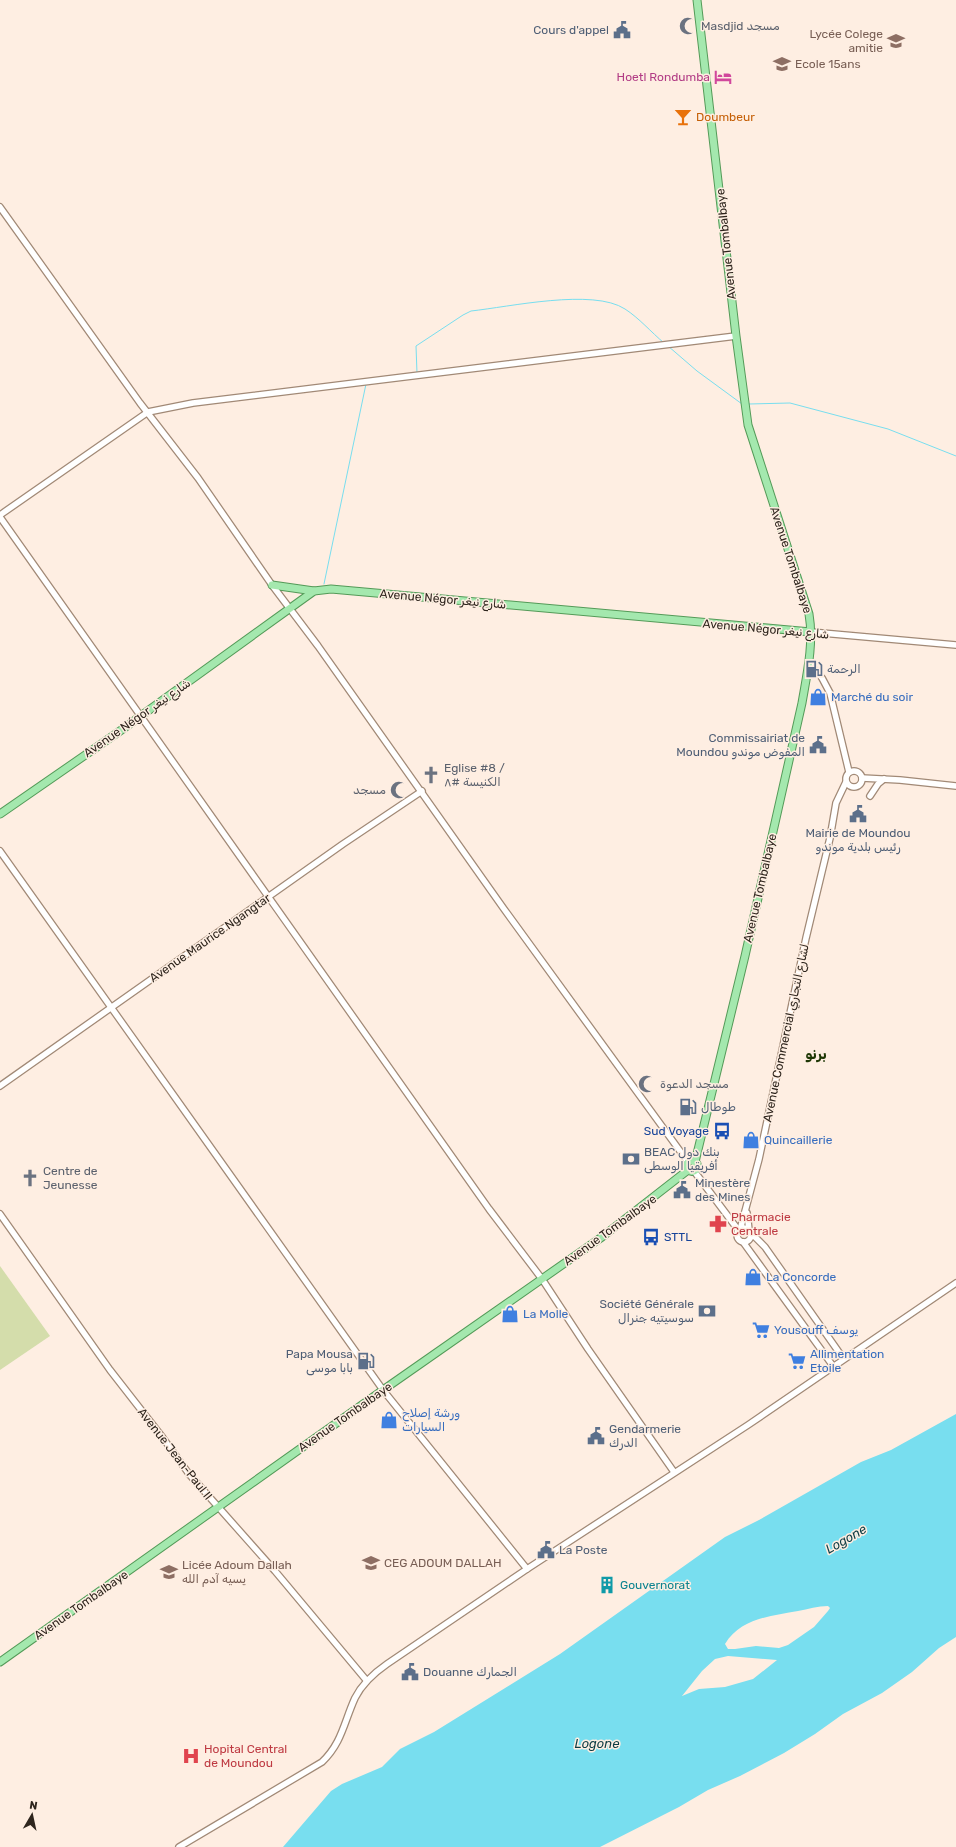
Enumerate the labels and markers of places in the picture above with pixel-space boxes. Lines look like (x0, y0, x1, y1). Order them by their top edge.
mosque icon: Masdjid مسجد (678, 16, 698, 36)
place label: Masdjid مسجد (701, 19, 780, 33)
public building icon: Cours d'appel (612, 20, 632, 40)
place label: Cours d'appel (533, 23, 609, 37)
place label: Lycée Colege amitie (810, 27, 883, 55)
school or university icon: Lycée Colege amitie (886, 31, 906, 51)
school or university icon: Ecole 15ans (772, 54, 792, 74)
place label: Ecole 15ans (795, 57, 861, 71)
hotel icon: Hoetl Rondumba (713, 67, 733, 87)
place label: Hoetl Rondumba (617, 70, 710, 84)
bar icon: Doumbeur (673, 107, 693, 127)
place label: Doumbeur (696, 110, 755, 124)
fuel station icon: الرحمة (804, 659, 824, 679)
place label: الرحمة (827, 662, 861, 677)
shop icon: Marché du soir (808, 687, 828, 707)
place label: Marché du soir (831, 690, 913, 704)
place label: Commissairiat de Moundou المفوض موندو (676, 731, 805, 760)
public building icon: Commissairiat de Moundou المفوض موندو (808, 735, 828, 755)
place label: Eglise #8 / الكنيسة #٨ (444, 761, 505, 789)
church icon: Eglise #8 / الكنيسة #٨ (421, 765, 441, 785)
mosque icon: مسجد (389, 780, 409, 800)
place label: مسجد (353, 783, 386, 797)
public building icon: Mairie de Moundou رئيس بلدية موندو (848, 804, 868, 824)
place label: Mairie de Moundou رئيس بلدية موندو (805, 826, 911, 855)
mosque icon: مسجد الدعوة (637, 1074, 657, 1094)
place label: مسجد الدعوة (660, 1077, 729, 1092)
fuel station icon: طوطال (678, 1097, 698, 1117)
place label: طوطال (701, 1100, 736, 1115)
bus stop icon: Sud Voyage (712, 1121, 732, 1141)
place label: Sud Voyage (644, 1124, 709, 1138)
shop icon: Quincaillerie (741, 1130, 761, 1150)
place label: Quincaillerie (764, 1133, 833, 1147)
place label: BEAC بنك دول أفريقيا الوسطى (644, 1145, 720, 1174)
bank icon: BEAC بنك دول أفريقيا الوسطى (621, 1149, 641, 1169)
place label: Centre de Jeunesse (43, 1164, 98, 1192)
church icon: Centre de Jeunesse (20, 1168, 40, 1188)
place label: Minestère des Mines (695, 1176, 750, 1204)
public building icon: Minestère des Mines (672, 1180, 692, 1200)
place label: Pharmacie Centrale (731, 1210, 791, 1238)
pharmacy icon: Pharmacie Centrale (708, 1214, 728, 1234)
bus stop icon: STTL (641, 1227, 661, 1247)
place label: STTL (664, 1230, 692, 1244)
shop icon: La Concorde (743, 1267, 763, 1287)
place label: La Concorde (766, 1270, 837, 1284)
place label: Société Générale سوسيتيه جنرال (599, 1297, 694, 1326)
bank icon: Société Générale سوسيتيه جنرال (697, 1301, 717, 1321)
shop icon: La Molle (500, 1304, 520, 1324)
place label: La Molle (523, 1307, 569, 1321)
supermarket icon: Yousouff يوسف (751, 1320, 771, 1340)
place label: Yousouff يوسف (774, 1323, 858, 1338)
place label: Papa Mousa بابا موسى (286, 1347, 353, 1376)
place label: Allimentation Etoile (810, 1347, 884, 1375)
fuel station icon: Papa Mousa بابا موسى (356, 1351, 376, 1371)
supermarket icon: Allimentation Etoile (787, 1351, 807, 1371)
place label: ورشة إصلاح السيارات (402, 1406, 460, 1435)
shop icon: ورشة إصلاح السيارات (379, 1410, 399, 1430)
place label: Gendarmerie الدرك (609, 1422, 681, 1451)
public building icon: Gendarmerie الدرك (586, 1426, 606, 1446)
public building icon: La Poste (536, 1540, 556, 1560)
place label: La Poste (559, 1543, 608, 1557)
school or university icon: CEG ADOUM DALLAH (361, 1553, 381, 1573)
place label: CEG ADOUM DALLAH (384, 1556, 502, 1570)
place label: Licée Adoum Dallah يسيه آدم الله (182, 1558, 292, 1588)
school or university icon: Licée Adoum Dallah يسيه آدم الله (159, 1562, 179, 1582)
building icon: Gouvernorat (597, 1575, 617, 1595)
place label: Gouvernorat (620, 1578, 690, 1592)
public building icon: Douanne الجمارك (400, 1662, 420, 1682)
place label: Douanne الجمارك (423, 1665, 517, 1680)
place label: Hopital Central de Moundou (204, 1742, 287, 1770)
hospital icon: Hopital Central de Moundou (181, 1746, 201, 1766)

